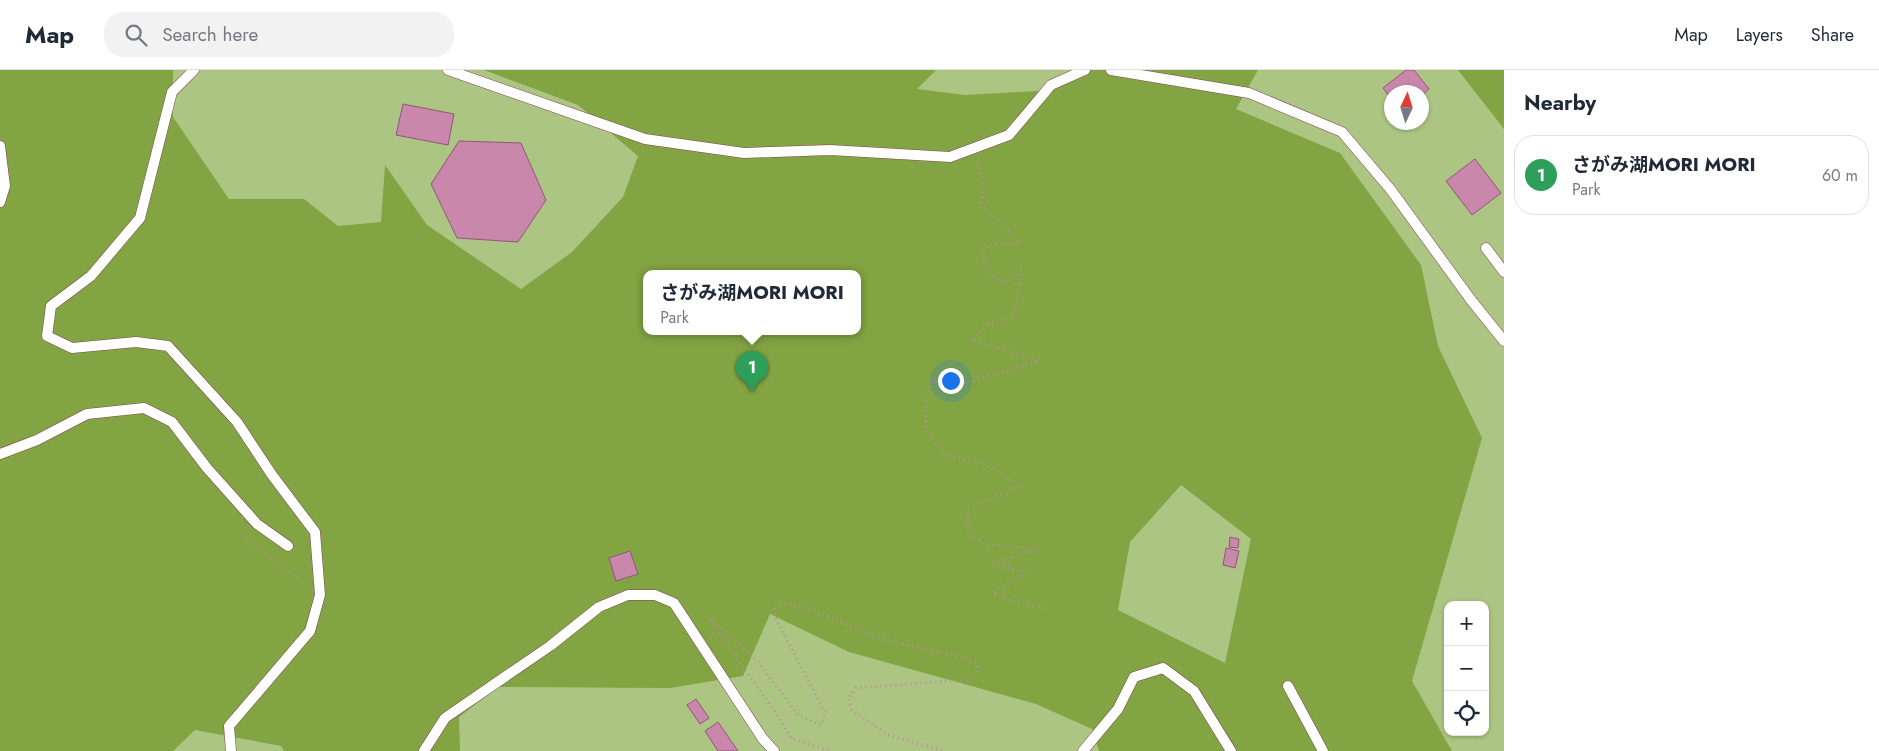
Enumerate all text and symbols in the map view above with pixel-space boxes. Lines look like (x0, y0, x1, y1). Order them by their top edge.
search box (104, 12, 454, 57)
text: Map (25, 17, 74, 52)
icon: search (122, 21, 150, 49)
text: Search here (162, 21, 258, 48)
text: Map (1674, 22, 1708, 48)
text: Layers (1736, 22, 1783, 48)
text: Share (1811, 22, 1854, 48)
north arrow (1384, 85, 1429, 130)
text: Nearby (1524, 88, 1596, 118)
text: さがみ湖MORI MORI (1572, 151, 1756, 178)
text: 1 (1537, 164, 1545, 187)
text: 60 m (1822, 164, 1858, 187)
text: Park (1572, 178, 1601, 201)
popup (643, 270, 861, 335)
text: さがみ湖MORI MORI (660, 279, 844, 306)
text: Park (660, 306, 689, 329)
pin: 1 (736, 351, 768, 392)
your location (938, 368, 964, 394)
map controls (1444, 601, 1489, 736)
button: + (1444, 601, 1489, 646)
button: − (1444, 646, 1489, 691)
button: locate (1444, 691, 1489, 736)

